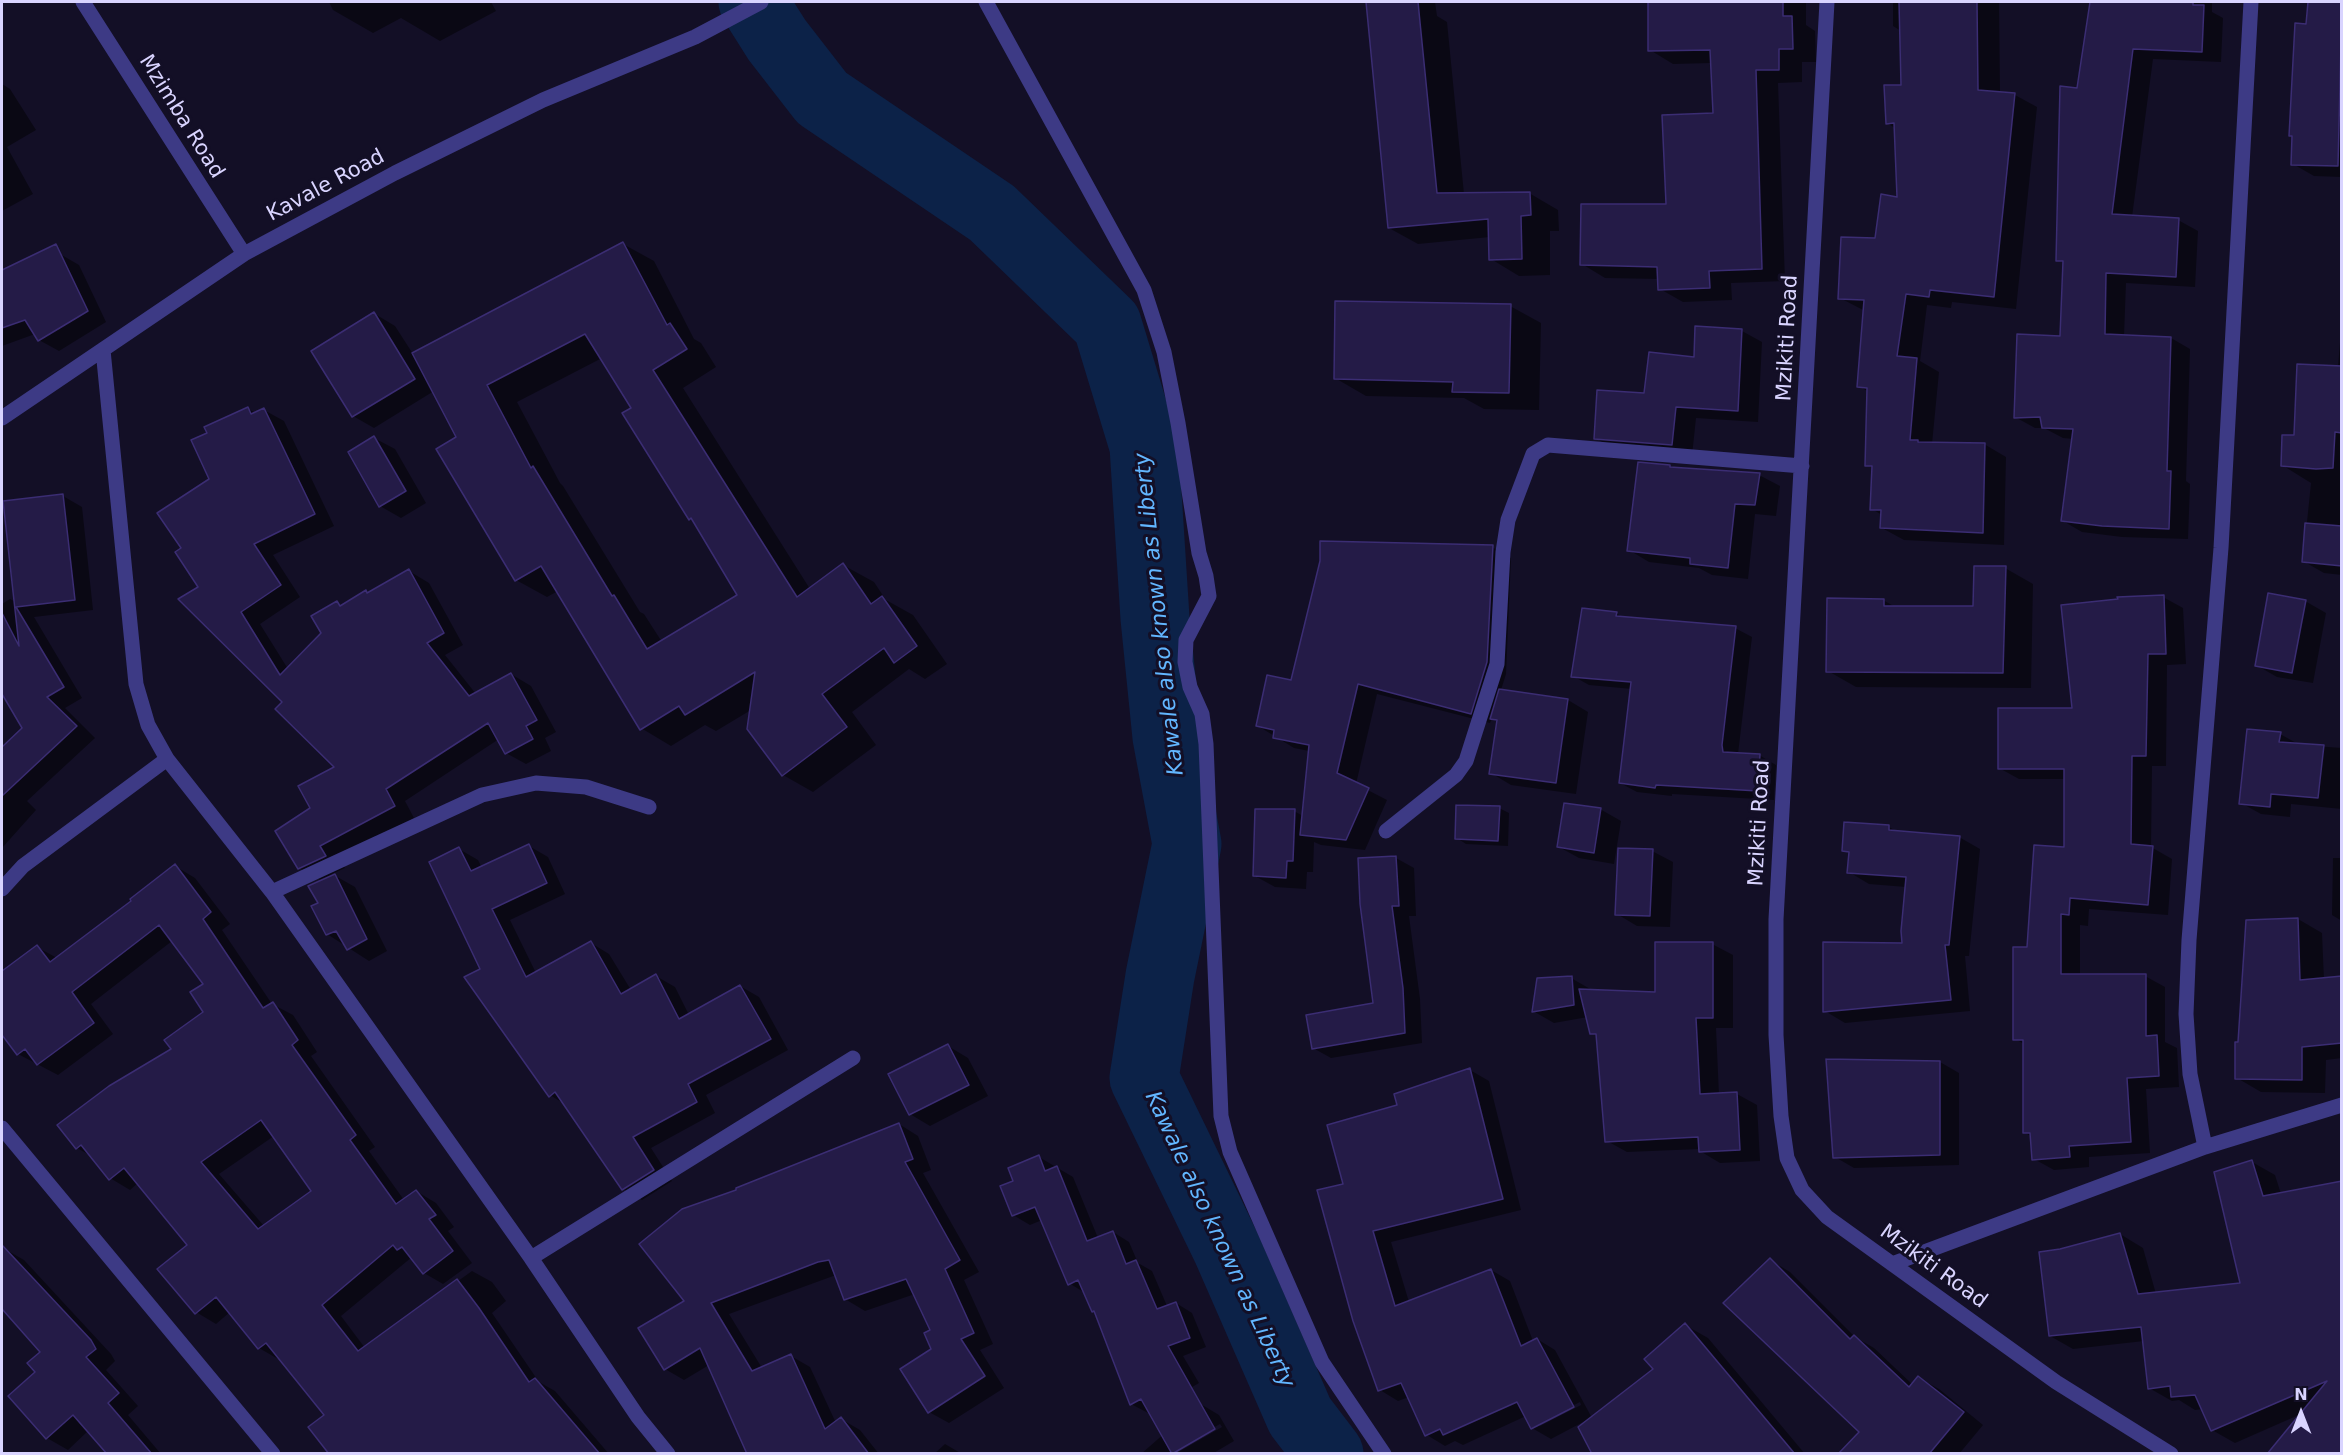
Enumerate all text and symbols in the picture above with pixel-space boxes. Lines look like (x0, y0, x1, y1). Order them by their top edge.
street label: Mzimba Road (133, 51, 229, 183)
street label: Kavale Road (263, 144, 389, 228)
street label: Mzikiti Road (1772, 274, 1804, 402)
water label: Kawale also known as Liberty (1130, 451, 1190, 777)
street label: Mzikiti Road (1744, 759, 1776, 887)
water label: Kawale also known as Liberty (1139, 1087, 1299, 1393)
street label: Mzikiti Road (1874, 1220, 1992, 1314)
north arrow (2271, 1383, 2331, 1443)
text: N (2294, 1385, 2308, 1404)

